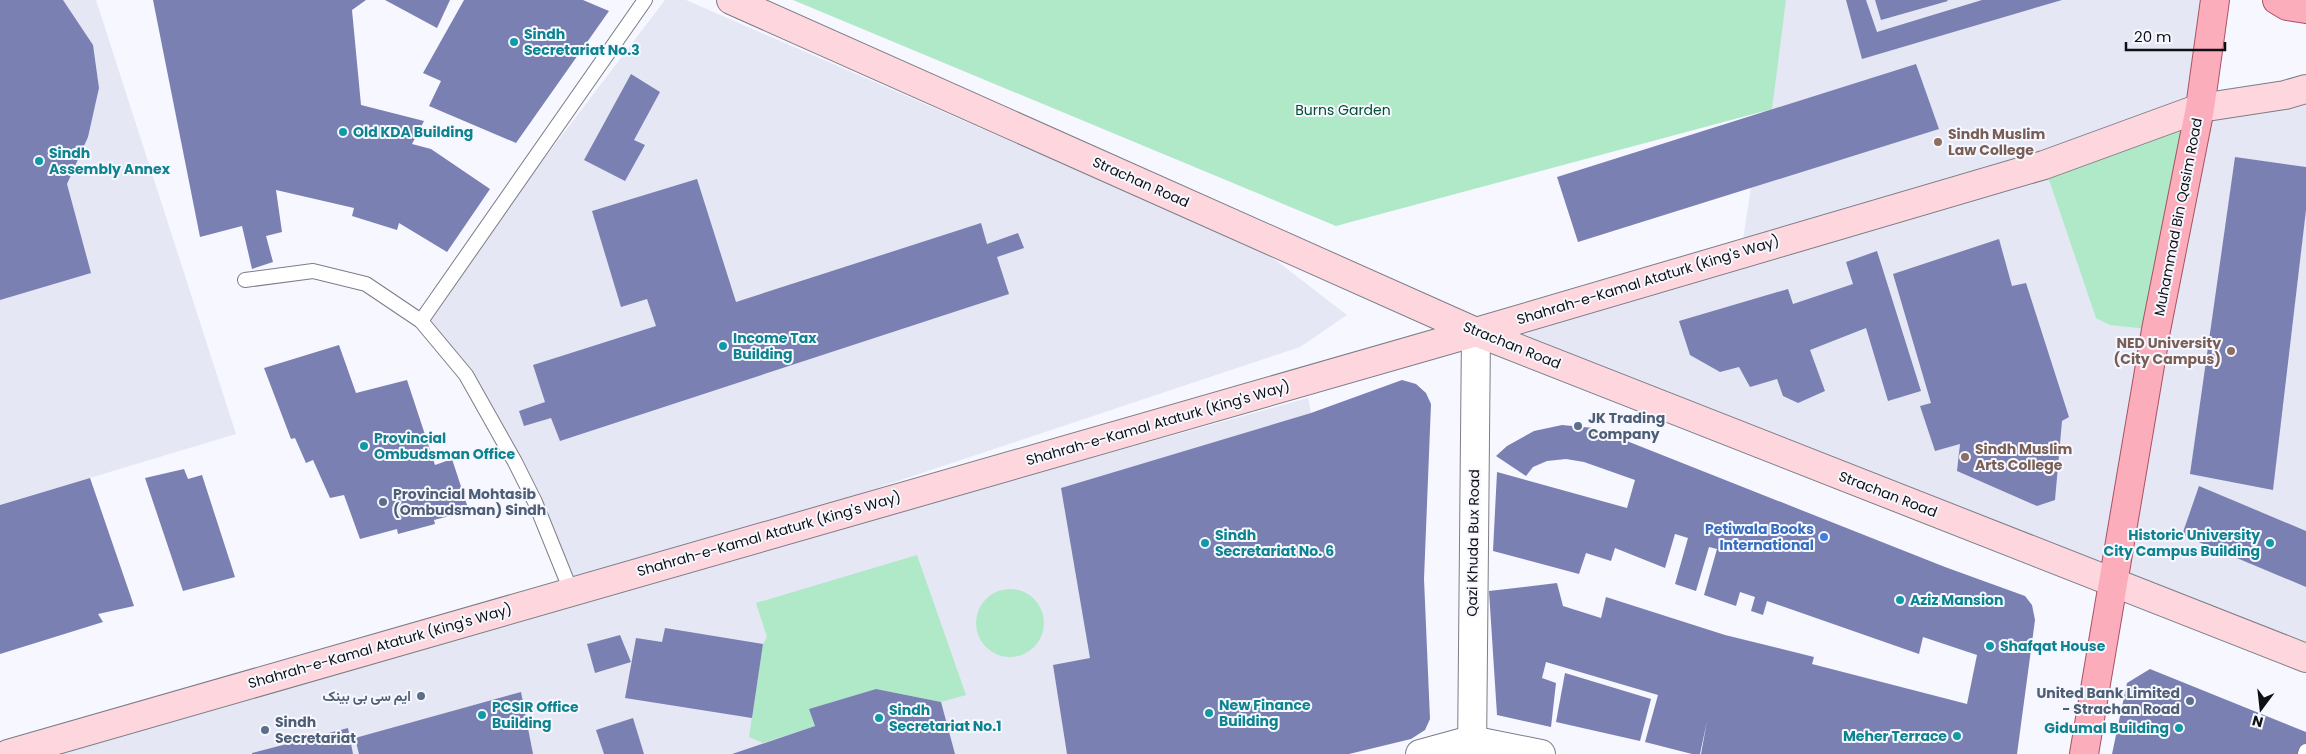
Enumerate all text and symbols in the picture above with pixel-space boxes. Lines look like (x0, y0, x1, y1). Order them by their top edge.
scale bar (2126, 20, 2225, 52)
place label: Sindh Secretariat No.3 (524, 24, 640, 60)
text: 20 m (2134, 26, 2172, 47)
marker: Sindh Secretariat No.3 (508, 36, 520, 48)
park label: Burns Garden (1295, 100, 1391, 120)
street label: Muhammad Bin Qasim Road (2149, 116, 2207, 318)
place label: Old KDA Building (353, 122, 473, 142)
place label: Sindh Muslim Law College (1948, 124, 2045, 160)
marker: Old KDA Building (337, 126, 349, 138)
marker: Sindh Muslim Law College (1932, 136, 1944, 148)
place label: Sindh Assembly Annex (49, 143, 171, 179)
street label: Strachan Road (1089, 152, 1193, 212)
marker: Sindh Assembly Annex (33, 155, 45, 167)
street label: Shahrah-e-Kamal Ataturk (King's Way) (1514, 230, 1782, 330)
street label: Strachan Road (1460, 316, 1564, 374)
place label: Income Tax Building (733, 328, 817, 364)
place label: NED University (City Campus) (2114, 333, 2221, 369)
marker: Income Tax Building (717, 340, 729, 352)
marker: NED University (City Campus) (2225, 345, 2237, 357)
street label: Shahrah-e-Kamal Ataturk (King's Way) (1024, 376, 1292, 470)
place label: JK Trading Company (1588, 408, 1665, 444)
marker: JK Trading Company (1572, 420, 1584, 432)
place label: Provincial Ombudsman Office (374, 428, 516, 464)
place label: Sindh Muslim Arts College (1975, 439, 2072, 475)
marker: Provincial Ombudsman Office (358, 440, 370, 452)
marker: Sindh Muslim Arts College (1959, 451, 1971, 463)
street label: Strachan Road (1836, 466, 1940, 522)
street label: Qazi Khuda Bux Road (1462, 469, 1484, 617)
place label: Provincial Mohtasib (Ombudsman) Sindh (393, 484, 546, 520)
street label: Shahrah-e-Kamal Ataturk (King's Way) (635, 487, 903, 581)
marker: Provincial Mohtasib (Ombudsman) Sindh (377, 496, 389, 508)
place label: Petiwala Books International (1705, 519, 1814, 555)
place label: Sindh Secretariat No. 6 (1215, 525, 1334, 561)
place label: Historic University City Campus Building (2103, 525, 2260, 561)
marker: Petiwala Books International (1818, 531, 1830, 543)
marker: Sindh Secretariat No. 6 (1199, 537, 1211, 549)
marker: Historic University City Campus Building (2264, 537, 2276, 549)
place label: Aziz Mansion (1910, 590, 2003, 610)
marker: Aziz Mansion (1894, 594, 1906, 606)
street label: Shahrah-e-Kamal Ataturk (King's Way) (246, 599, 514, 693)
place label: Shafqat House (2000, 636, 2106, 656)
marker: Shafqat House (1984, 640, 1996, 652)
place label: United Bank Limited - Strachan Road (2036, 683, 2180, 719)
north arrow (2236, 684, 2286, 734)
place label: ایم سی بی بینک (322, 686, 411, 706)
marker: ایم سی بی بینک (415, 690, 427, 702)
place label: New Finance Building (1219, 695, 1311, 731)
marker: United Bank Limited - Strachan Road (2184, 695, 2196, 707)
place label: PCSIR Office Building (492, 697, 579, 733)
place label: Sindh Secretariat No.1 (889, 700, 1001, 736)
marker: New Finance Building (1203, 707, 1215, 719)
marker: PCSIR Office Building (476, 709, 488, 721)
text: N (2250, 711, 2265, 733)
place label: Sindh Secretariat (275, 712, 356, 748)
marker: Sindh Secretariat No.1 (873, 712, 885, 724)
place label: Gidumal Building (2044, 718, 2169, 738)
marker: Gidumal Building (2173, 722, 2185, 734)
marker: Sindh Secretariat (259, 724, 271, 736)
place label: Meher Terrace (1843, 726, 1947, 746)
marker: Meher Terrace (1951, 730, 1963, 742)

